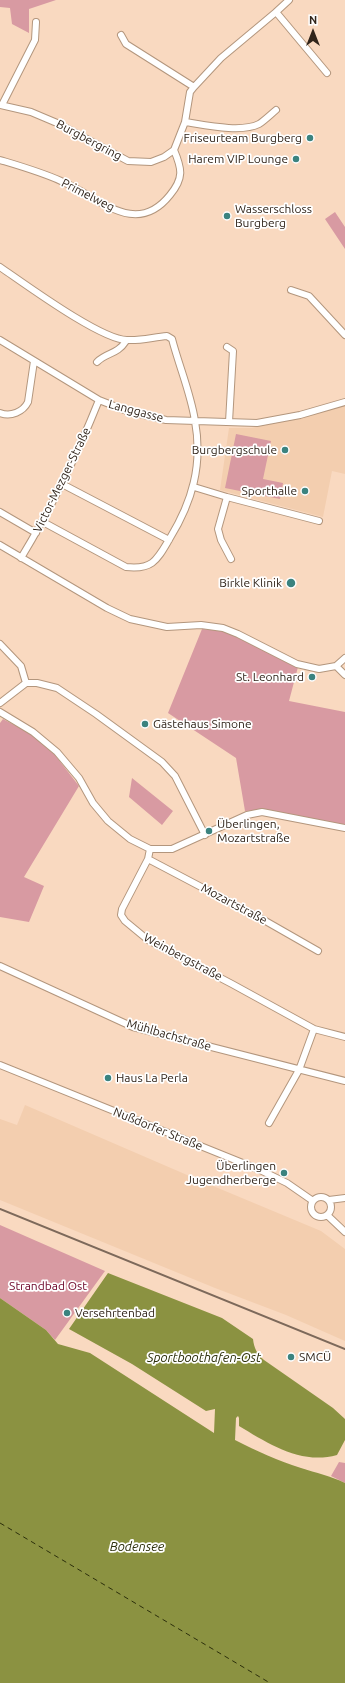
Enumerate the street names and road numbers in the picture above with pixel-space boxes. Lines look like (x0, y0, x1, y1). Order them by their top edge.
street label: Burgbergring (54, 117, 124, 163)
street label: Primelweg (59, 176, 117, 214)
street label: Langgasse (107, 397, 165, 425)
street label: Victor-Mezger-Straße (30, 425, 94, 535)
street label: Mozartstraße (198, 881, 270, 927)
street label: Weinbergstraße (141, 930, 225, 984)
street label: Mühlbachstraße (125, 1016, 213, 1054)
street label: Nußdorfer Straße (111, 1104, 205, 1154)

